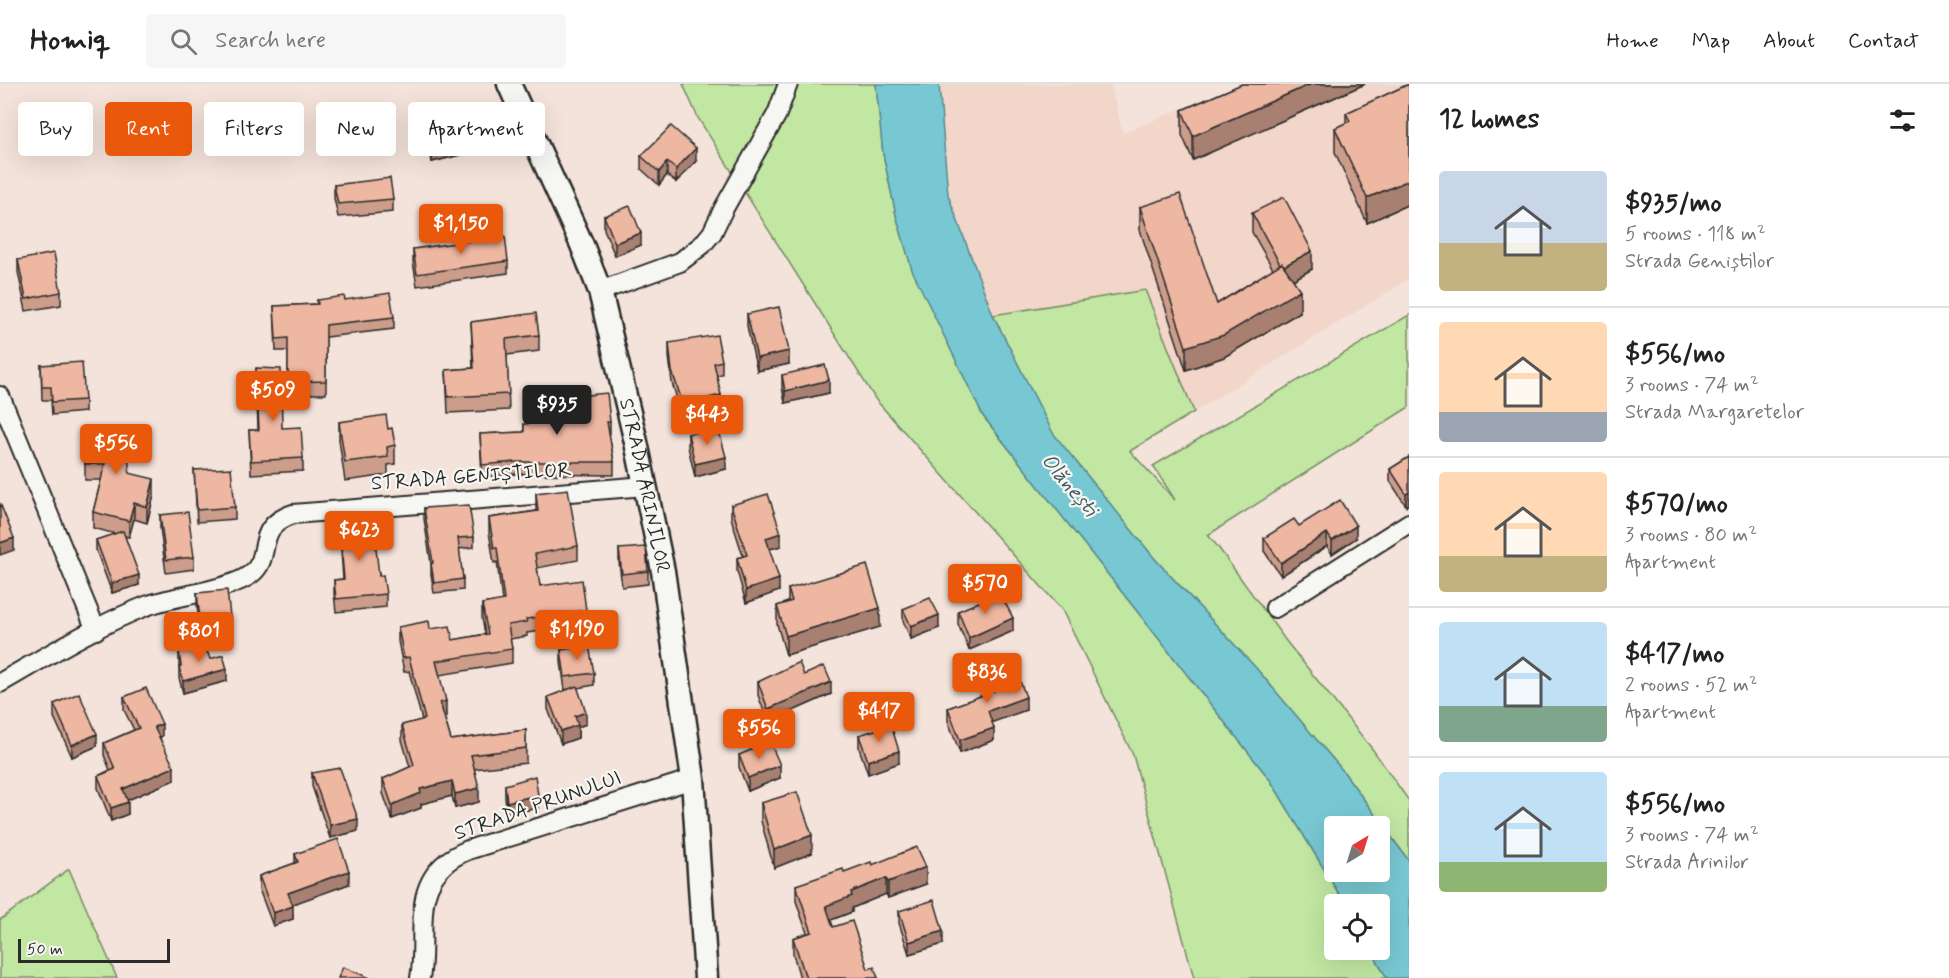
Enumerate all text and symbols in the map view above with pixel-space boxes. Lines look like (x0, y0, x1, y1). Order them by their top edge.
search box (146, 14, 566, 68)
text: Homiq (30, 23, 110, 60)
icon: search (167, 25, 200, 58)
text: Search here (215, 27, 326, 55)
text: Home (1607, 27, 1659, 55)
text: Map (1692, 27, 1730, 55)
text: About (1763, 27, 1815, 55)
text: Contact (1848, 27, 1919, 55)
chip: Buy (18, 102, 93, 156)
chip: Rent (105, 102, 192, 156)
chip: Filters (204, 102, 304, 156)
chip: New (316, 102, 396, 156)
chip: Apartment (408, 102, 545, 156)
text: 12 homes (1439, 103, 1539, 137)
icon: filters (1886, 104, 1919, 137)
text: $935/mo (1625, 187, 1722, 221)
icon: home (1487, 195, 1559, 267)
pin: $1,150 (412, 204, 510, 255)
text: $1,150 (433, 210, 489, 237)
text: 5 rooms · 118 m² (1625, 221, 1766, 248)
text: Strada Geniștilor (1625, 248, 1774, 275)
text: $556/mo (1625, 338, 1725, 372)
icon: home (1487, 346, 1559, 418)
pin: $509 (237, 371, 309, 422)
text: 3 rooms · 74 m² (1625, 372, 1759, 399)
text: $509 (250, 377, 296, 404)
pin: $935 (521, 385, 593, 436)
text: $935 (536, 391, 578, 418)
pin: $443 (671, 395, 743, 446)
street label: STRADA ARINILOR (613, 396, 677, 576)
text: Strada Margaretelor (1625, 399, 1804, 426)
text: $443 (685, 401, 729, 428)
pin: $556 (80, 424, 152, 475)
text: $556 (94, 430, 138, 457)
water label: Olănești (1035, 448, 1105, 524)
street label: STRADA GENIȘTILOR (370, 457, 572, 497)
text: $570/mo (1625, 488, 1728, 522)
icon: home (1487, 496, 1559, 568)
pin: $623 (323, 511, 395, 562)
text: $623 (339, 517, 379, 544)
text: 3 rooms · 80 m² (1625, 522, 1757, 549)
text: Apartment (1625, 549, 1716, 576)
pin: $570 (949, 564, 1021, 615)
text: $570 (962, 570, 1008, 597)
pin: $1,190 (528, 610, 626, 661)
pin: $801 (163, 612, 235, 663)
text: $1,190 (549, 616, 605, 643)
text: $801 (178, 618, 220, 645)
text: $417/mo (1625, 638, 1724, 672)
icon: home (1487, 646, 1559, 718)
pin: $836 (951, 653, 1023, 704)
text: $836 (967, 659, 1007, 686)
text: 2 rooms · 52 m² (1625, 672, 1758, 699)
pin: $417 (843, 692, 915, 743)
text: $417 (857, 698, 901, 725)
text: Apartment (1625, 699, 1716, 726)
pin: $556 (723, 709, 795, 760)
text: $556 (737, 715, 781, 742)
street label: STRADA PRUNULUI (451, 765, 625, 847)
text: $556/mo (1625, 788, 1725, 822)
icon: home (1487, 796, 1559, 868)
north arrow (1324, 816, 1390, 882)
map controls (1324, 816, 1390, 960)
text: 3 rooms · 74 m² (1625, 822, 1759, 849)
text: Strada Arinilor (1625, 849, 1749, 876)
button: locate (1324, 894, 1390, 960)
scale bar (18, 936, 170, 964)
text: 50 m (27, 939, 63, 960)

